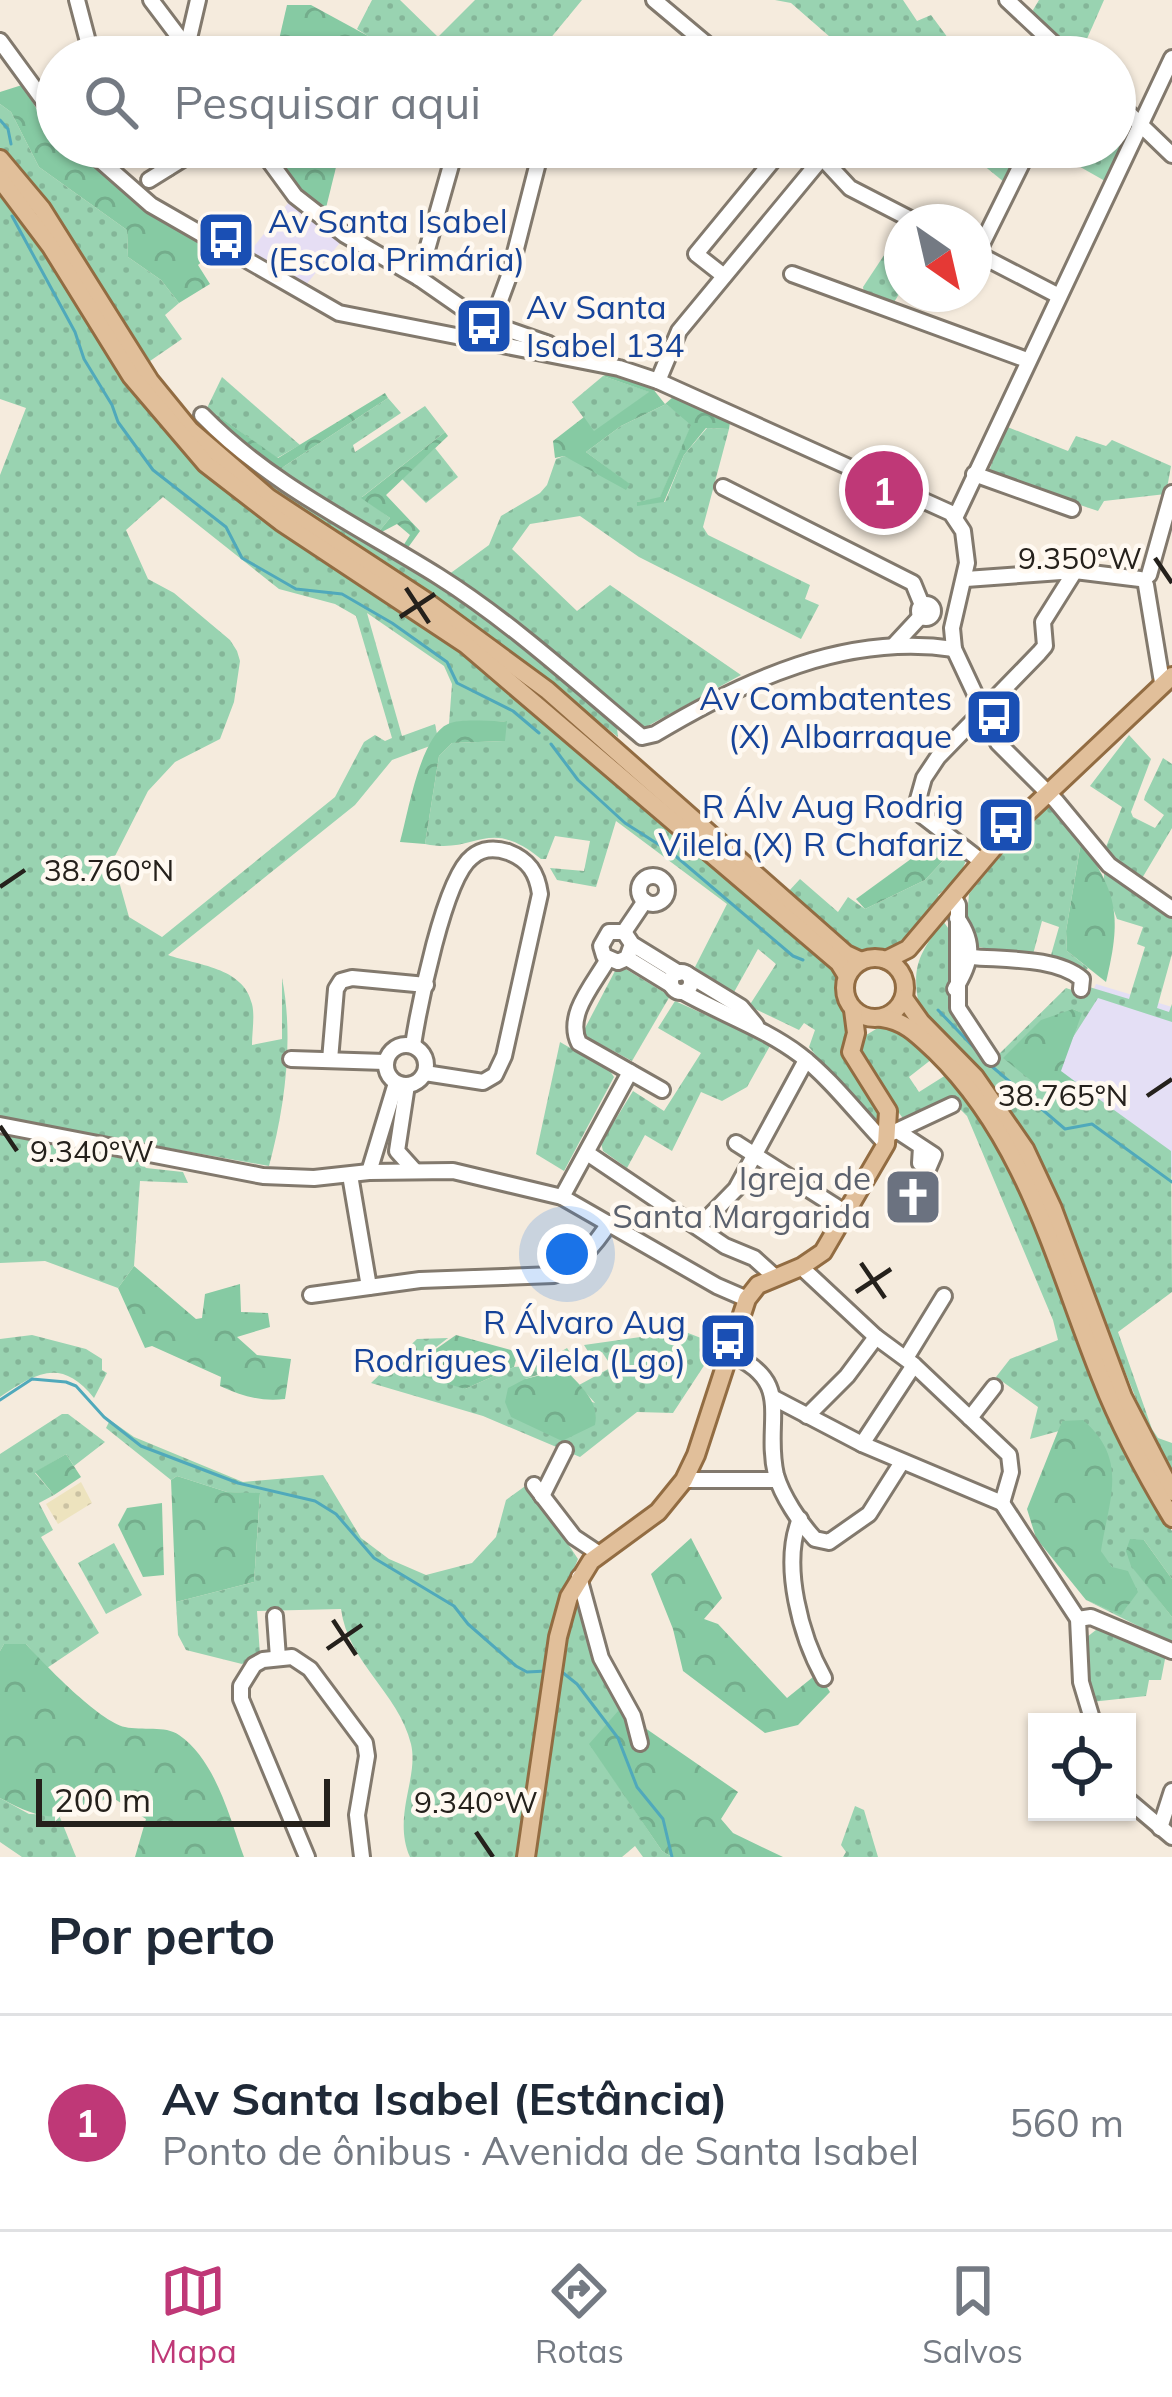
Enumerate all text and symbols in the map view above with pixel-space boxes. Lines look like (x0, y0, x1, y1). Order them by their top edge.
search box (36, 36, 1136, 168)
icon: search (78, 69, 144, 135)
text: Pesquisar aqui (174, 74, 481, 130)
place label: Av Santa Isabel (Escola Primária) (268, 200, 525, 279)
north arrow (884, 204, 992, 312)
bus stop icon: Av Santa Isabel (Escola Primária) (195, 209, 257, 271)
place label: Av Santa Isabel 134 (526, 286, 684, 365)
bus stop icon: Av Santa Isabel 134 (453, 295, 515, 357)
pin: 1 (845, 445, 923, 535)
text: 9.350°W (1018, 539, 1142, 577)
place label: Av Combatentes (X) Albarraque (699, 677, 952, 756)
bus stop icon: Av Combatentes (X) Albarraque (963, 686, 1025, 748)
place label: R Álv Aug Rodrig Vilela (X) R Chafariz (658, 785, 964, 864)
bus stop icon: R Álv Aug Rodrig Vilela (X) R Chafariz (975, 794, 1037, 856)
text: 38.760°N (44, 851, 174, 889)
text: 38.765°N (998, 1076, 1128, 1114)
text: 9.340°W (30, 1132, 154, 1170)
place label: Igreja de Santa Margarida (612, 1157, 871, 1236)
church icon: Igreja de Santa Margarida (882, 1166, 944, 1228)
your location (537, 1224, 597, 1284)
place label: R Álvaro Aug Rodrigues Vilela (Lgo) (353, 1301, 686, 1380)
bus stop icon: R Álvaro Aug Rodrigues Vilela (Lgo) (697, 1310, 759, 1372)
map controls (1028, 1713, 1136, 1821)
button: locate (1028, 1713, 1136, 1821)
scale bar (36, 1773, 330, 1826)
text: 200 m (54, 1779, 151, 1820)
text: 9.340°W (414, 1783, 538, 1821)
text: Por perto (48, 1903, 275, 1967)
text: Av Santa Isabel (Estância) (162, 2070, 728, 2126)
text: 1 (75, 2098, 99, 2147)
text: 560 m (1009, 2098, 1124, 2147)
text: Ponto de ônibus · Avenida de Santa Isabel (162, 2126, 919, 2175)
tab: Mapa (149, 2258, 237, 2371)
tab: Rotas (535, 2258, 624, 2371)
tab: Salvos (922, 2258, 1023, 2371)

